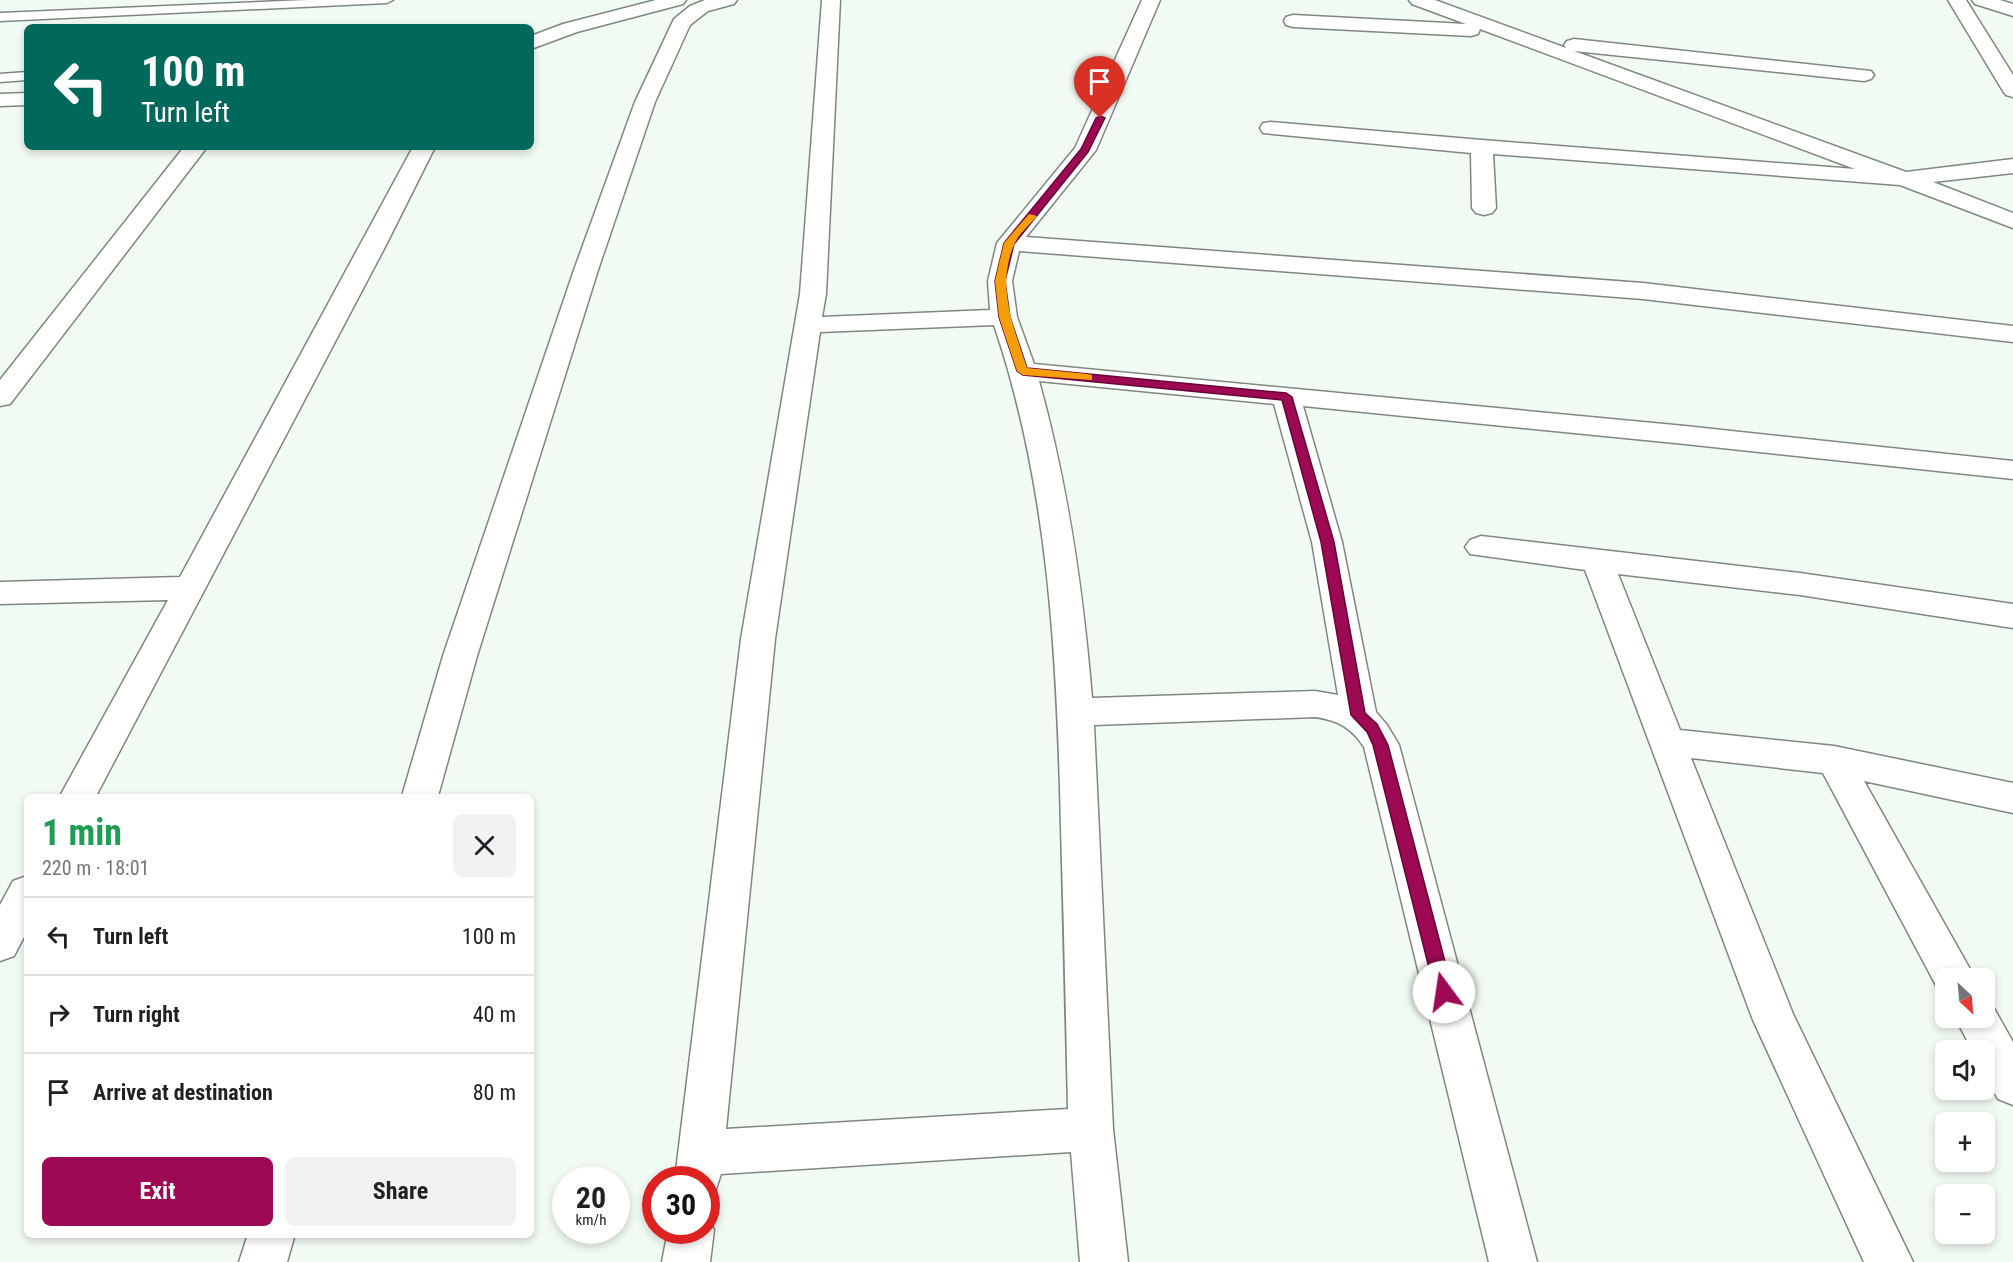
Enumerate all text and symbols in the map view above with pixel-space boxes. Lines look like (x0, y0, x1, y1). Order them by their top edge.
text: 100 m (141, 47, 246, 96)
icon: left (42, 48, 120, 126)
pin (1074, 56, 1125, 118)
icon: arrive (1083, 65, 1116, 98)
text: Turn left (141, 97, 230, 129)
text: 1 min (42, 812, 122, 854)
button: close (453, 814, 516, 877)
text: 220 m · 18:01 (42, 856, 149, 880)
icon: left (42, 920, 75, 953)
text: Turn left (93, 924, 168, 949)
text: 100 m (462, 924, 516, 949)
position arrow (1412, 960, 1476, 1024)
north arrow (1935, 968, 1995, 1028)
map controls (1935, 968, 1995, 1244)
icon: right (42, 998, 75, 1031)
text: Turn right (93, 1002, 180, 1027)
text: 40 m (473, 1002, 516, 1027)
button: sound (1935, 1040, 1995, 1100)
icon: arrive (42, 1076, 75, 1109)
text: Arrive at destination (93, 1080, 273, 1105)
text: 80 m (473, 1080, 516, 1105)
button: + (1935, 1112, 1995, 1172)
button: Exit (42, 1157, 273, 1226)
button: Share (285, 1157, 516, 1226)
speed limit sign: 30 (642, 1166, 720, 1244)
text: 20 (576, 1180, 606, 1215)
button: − (1935, 1184, 1995, 1244)
text: km/h (576, 1211, 606, 1229)

